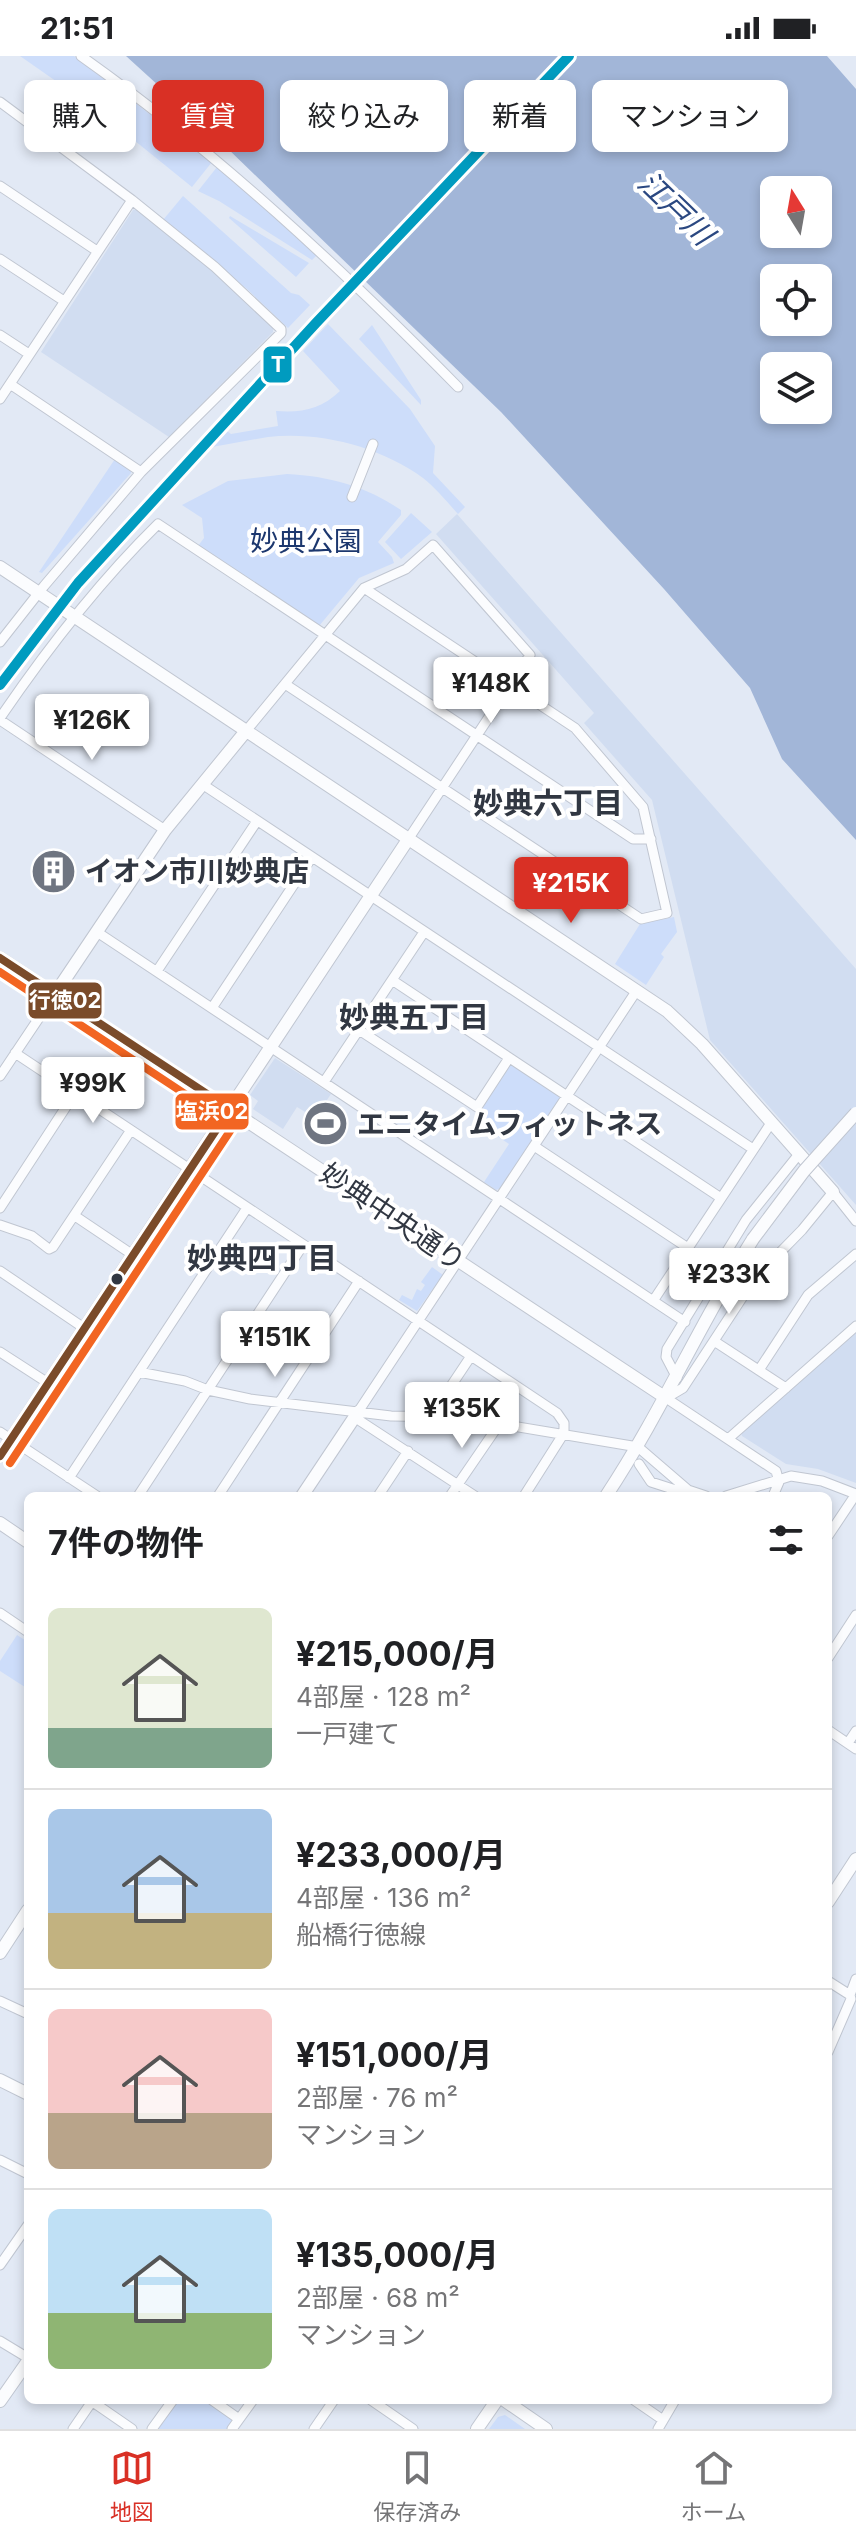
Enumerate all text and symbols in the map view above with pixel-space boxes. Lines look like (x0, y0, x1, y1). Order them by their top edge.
text: 21:51 (40, 10, 114, 46)
chip: 購入 (24, 80, 136, 152)
chip: 賃貸 (152, 80, 264, 152)
chip: 絞り込み (280, 80, 448, 152)
chip: 新着 (464, 80, 576, 152)
chip: マンション (592, 80, 788, 152)
water label: 江戸川 (631, 164, 723, 254)
north arrow (760, 176, 832, 248)
map controls (760, 176, 832, 424)
button: locate (760, 264, 832, 336)
line badge: T (262, 345, 293, 384)
text: T (271, 351, 285, 377)
button: layers (760, 352, 832, 424)
park label: 妙典公園 (250, 524, 362, 558)
pin: ¥148K (435, 657, 547, 725)
text: ¥148K (451, 667, 531, 698)
pin: ¥126K (36, 694, 148, 762)
text: ¥126K (53, 704, 131, 735)
district label: 妙典六丁目 (473, 785, 623, 821)
building icon: イオン市川妙典店 (30, 847, 78, 895)
place label: イオン市川妙典店 (85, 854, 309, 888)
pin: ¥215K (515, 857, 627, 925)
text: ¥215K (532, 867, 610, 898)
line badge: 行徳02 (27, 981, 103, 1020)
text: 行徳02 (29, 987, 101, 1013)
district label: 妙典五丁目 (339, 999, 489, 1035)
pin: ¥99K (46, 1057, 140, 1125)
text: ¥99K (59, 1067, 127, 1098)
line badge: 塩浜02 (174, 1092, 250, 1131)
text: 塩浜02 (176, 1098, 248, 1124)
sports icon: エニタイムフィットネス (302, 1100, 350, 1148)
place label: エニタイムフィットネス (357, 1107, 662, 1141)
street label: 妙典中央通り (314, 1156, 472, 1278)
district label: 妙典四丁目 (187, 1240, 337, 1276)
pin: ¥233K (673, 1248, 785, 1316)
text: ¥233K (687, 1258, 771, 1289)
unlabelled marker (109, 1271, 125, 1287)
pin: ¥151K (219, 1311, 331, 1379)
text: ¥151K (239, 1321, 311, 1352)
pin: ¥135K (406, 1382, 518, 1450)
text: ¥135K (423, 1392, 501, 1423)
icon: filters (764, 1518, 808, 1562)
text: 7件の物件 (48, 1522, 204, 1563)
text: ¥215,000/月 (296, 1633, 499, 1674)
icon: home (112, 1640, 208, 1736)
text: 4部屋 · 128 m² (296, 1681, 471, 1712)
text: 一戸建て (296, 1718, 400, 1749)
text: ¥233,000/月 (296, 1834, 506, 1875)
icon: home (112, 1841, 208, 1937)
text: 4部屋 · 136 m² (296, 1882, 471, 1913)
text: 船橋行徳線 (296, 1919, 426, 1950)
text: ¥151,000/月 (296, 2034, 493, 2075)
icon: home (112, 2041, 208, 2137)
text: 2部屋 · 76 m² (296, 2082, 458, 2113)
text: マンション (296, 2119, 426, 2150)
text: ¥135,000/月 (296, 2234, 499, 2275)
icon: home (112, 2241, 208, 2337)
text: 2部屋 · 68 m² (296, 2282, 460, 2313)
text: マンション (296, 2319, 426, 2350)
tab: 地図 (110, 2446, 154, 2526)
tab: 保存済み (373, 2446, 461, 2526)
tab: ホーム (681, 2446, 746, 2526)

